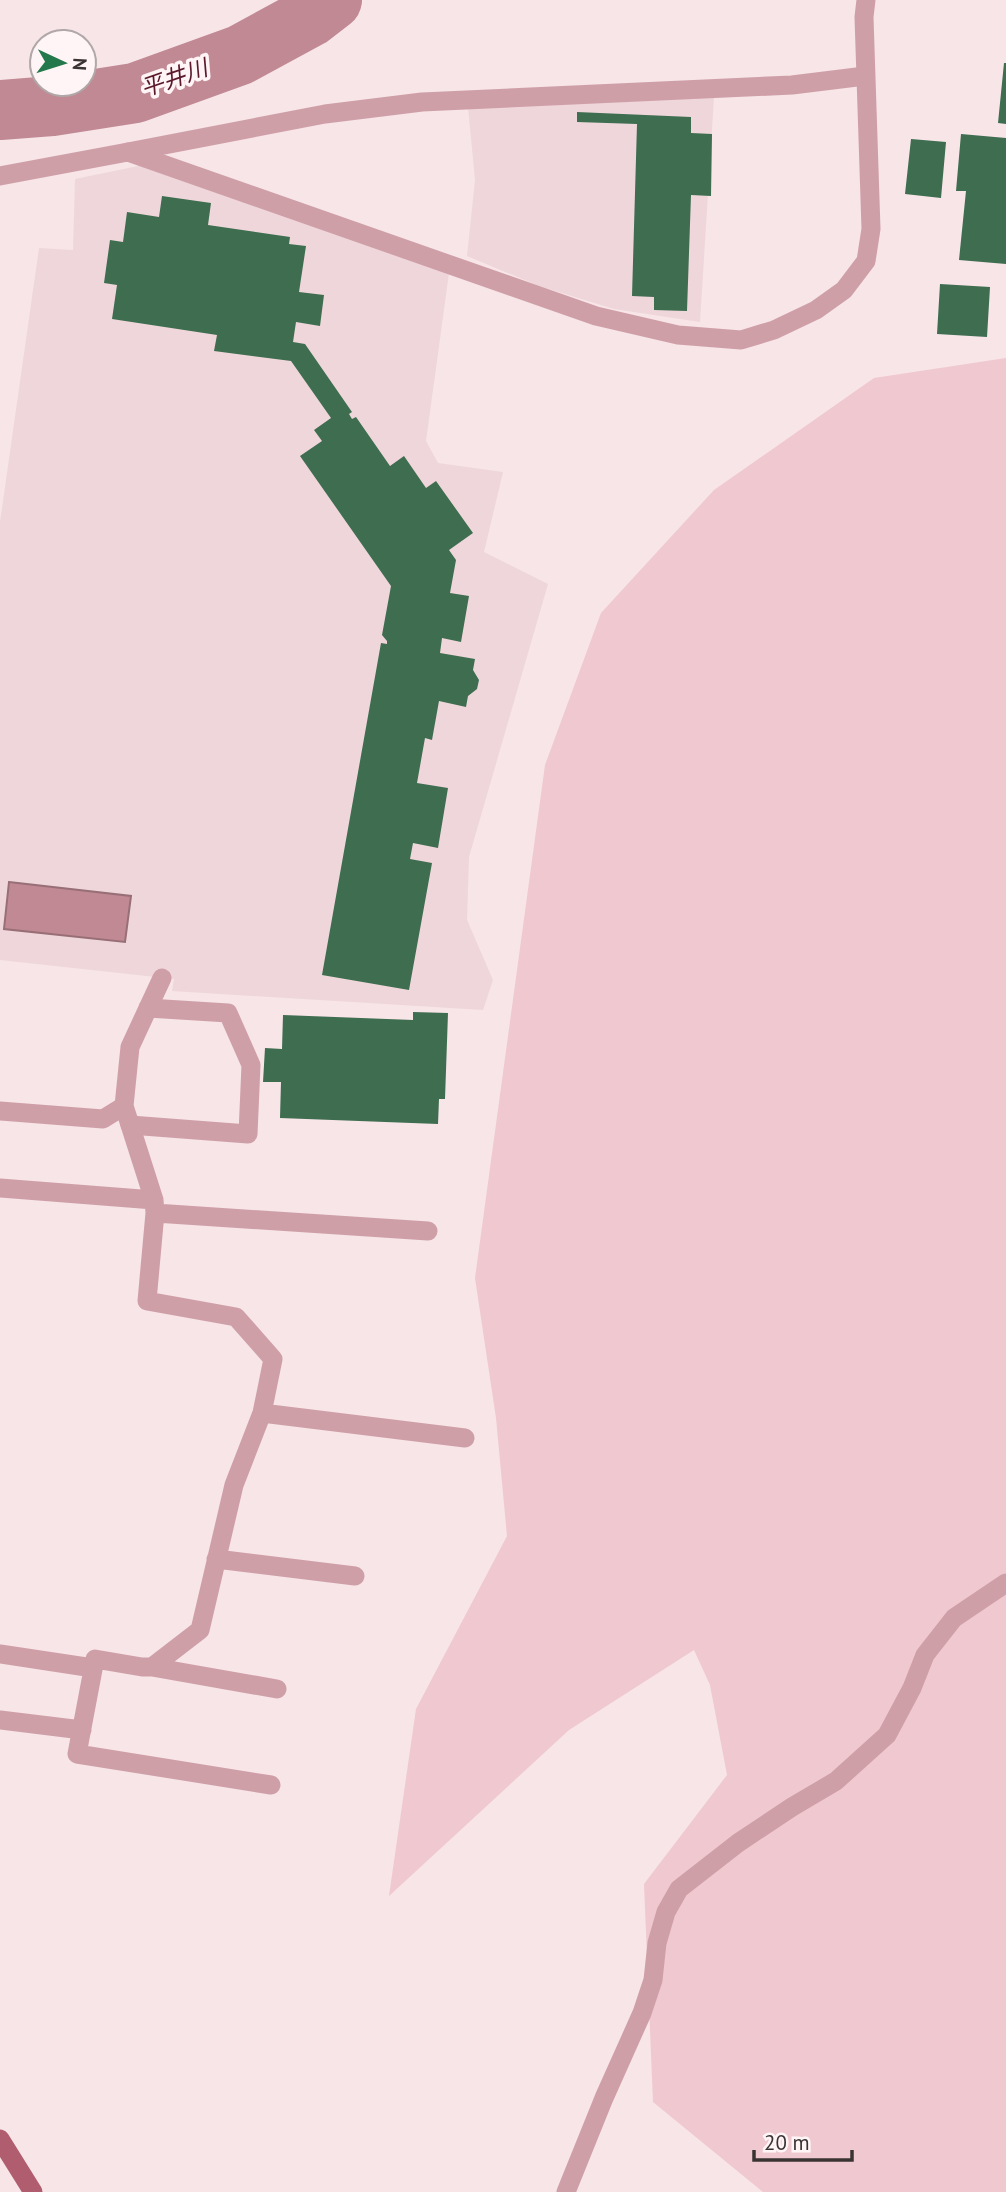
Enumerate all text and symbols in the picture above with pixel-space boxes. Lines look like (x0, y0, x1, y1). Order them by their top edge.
north arrow (28, 28, 98, 98)
water label: 平井川 (136, 52, 214, 102)
text: N (68, 57, 92, 71)
scale bar (754, 2118, 852, 2162)
text: 20 m (764, 2129, 810, 2156)

